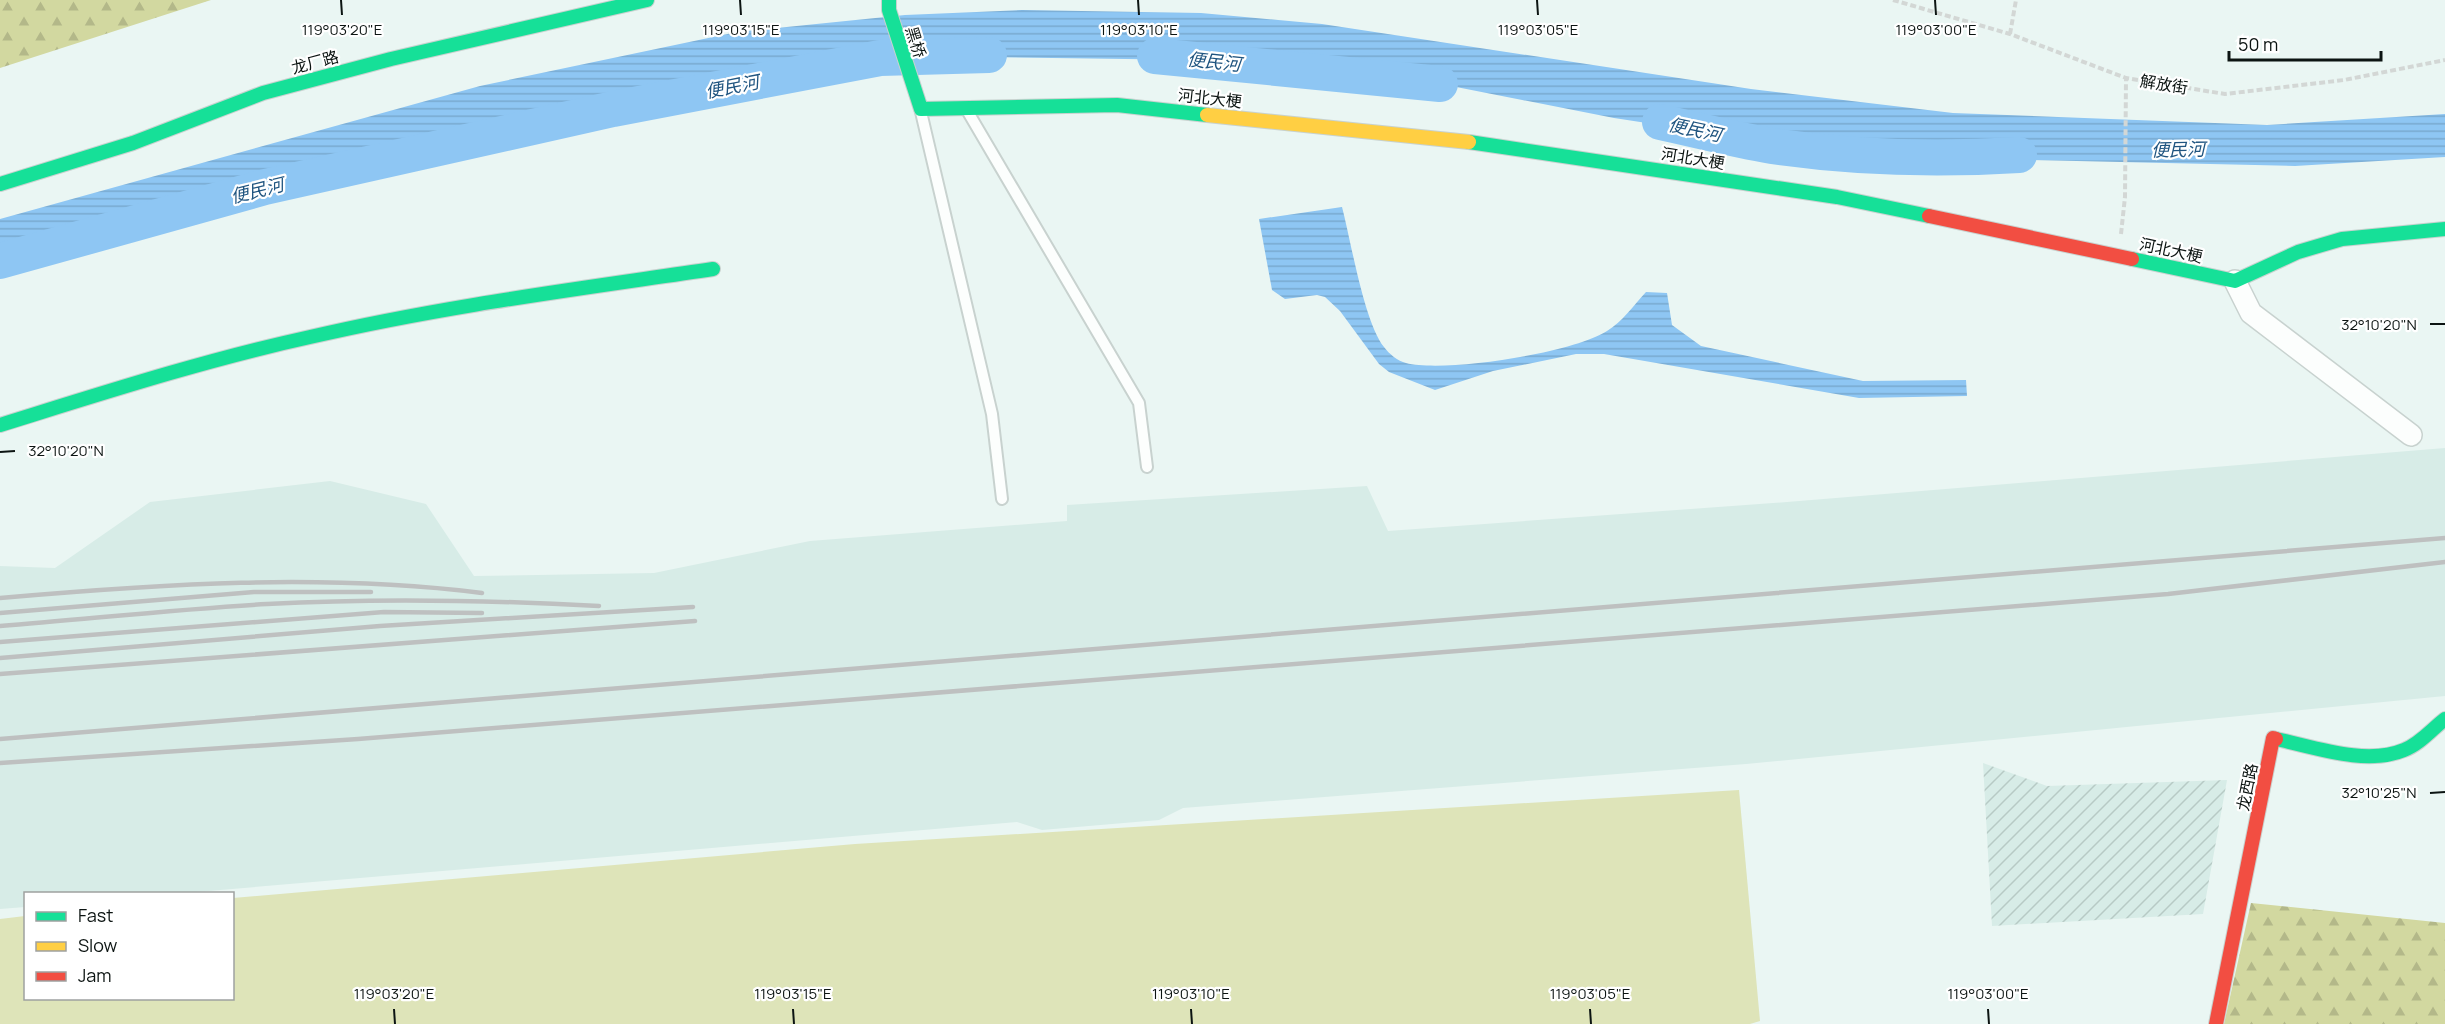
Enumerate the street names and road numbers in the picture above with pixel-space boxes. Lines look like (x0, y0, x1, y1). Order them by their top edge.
street label: 黑桥 (901, 23, 931, 61)
street label: 龙厂路 (289, 45, 341, 79)
street label: 解放街 (2139, 69, 2189, 99)
street label: 河北大梗 (1177, 84, 1243, 112)
street label: 河北大梗 (1660, 142, 1726, 174)
street label: 河北大梗 (2137, 233, 2205, 267)
street label: 龙西路 (2232, 761, 2262, 813)

